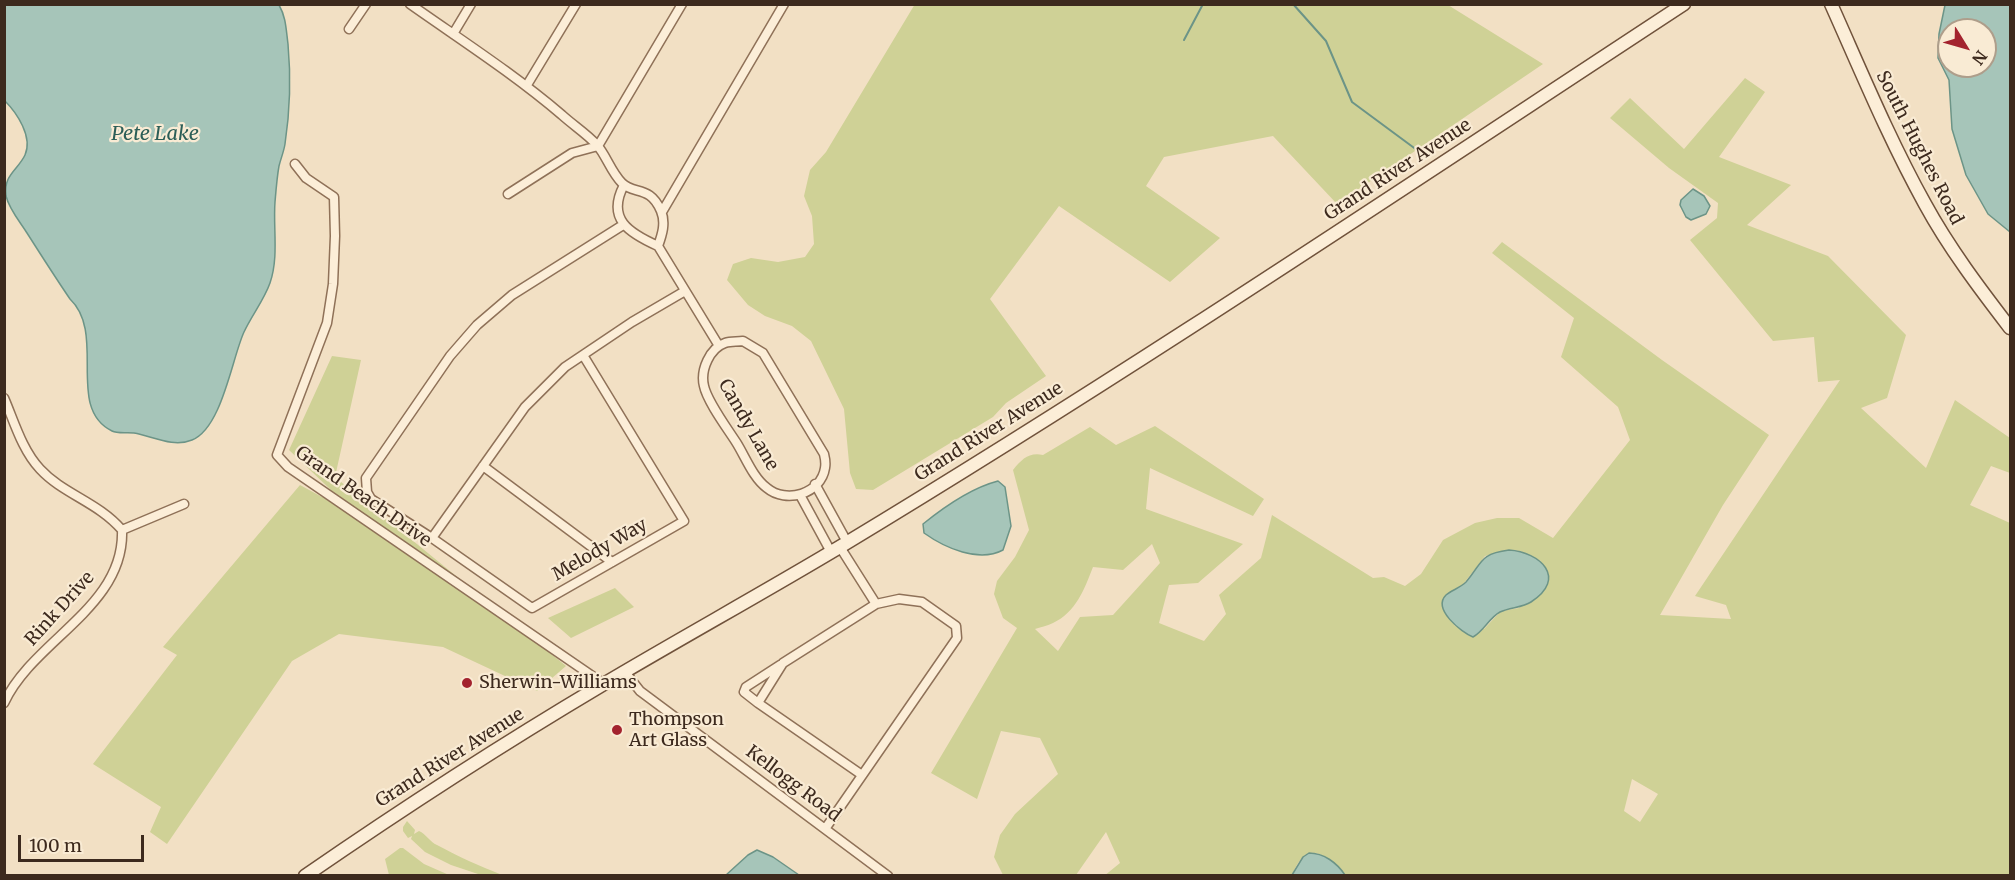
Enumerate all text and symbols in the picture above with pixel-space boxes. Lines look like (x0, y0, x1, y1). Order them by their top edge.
north arrow (1937, 18, 1997, 78)
text: N (1968, 47, 1992, 69)
street label: South Hughes Road (1871, 68, 1967, 228)
street label: Grand River Avenue (1321, 115, 1475, 225)
water label: Pete Lake (111, 122, 199, 146)
street label: Candy Lane (713, 376, 783, 474)
street label: Grand River Avenue (911, 378, 1067, 486)
street label: Grand Beach Drive (291, 442, 435, 552)
street label: Melody Way (549, 514, 651, 586)
street label: Rink Drive (21, 567, 99, 651)
place label: Sherwin-Williams (479, 672, 637, 694)
marker: Sherwin-Williams (460, 676, 474, 690)
street label: Grand River Avenue (372, 704, 528, 812)
place label: Thompson Art Glass (629, 709, 724, 752)
marker: Thompson Art Glass (610, 723, 624, 737)
street label: Kellogg Road (741, 741, 845, 827)
scale bar (21, 823, 147, 861)
text: 100 m (29, 834, 82, 857)

